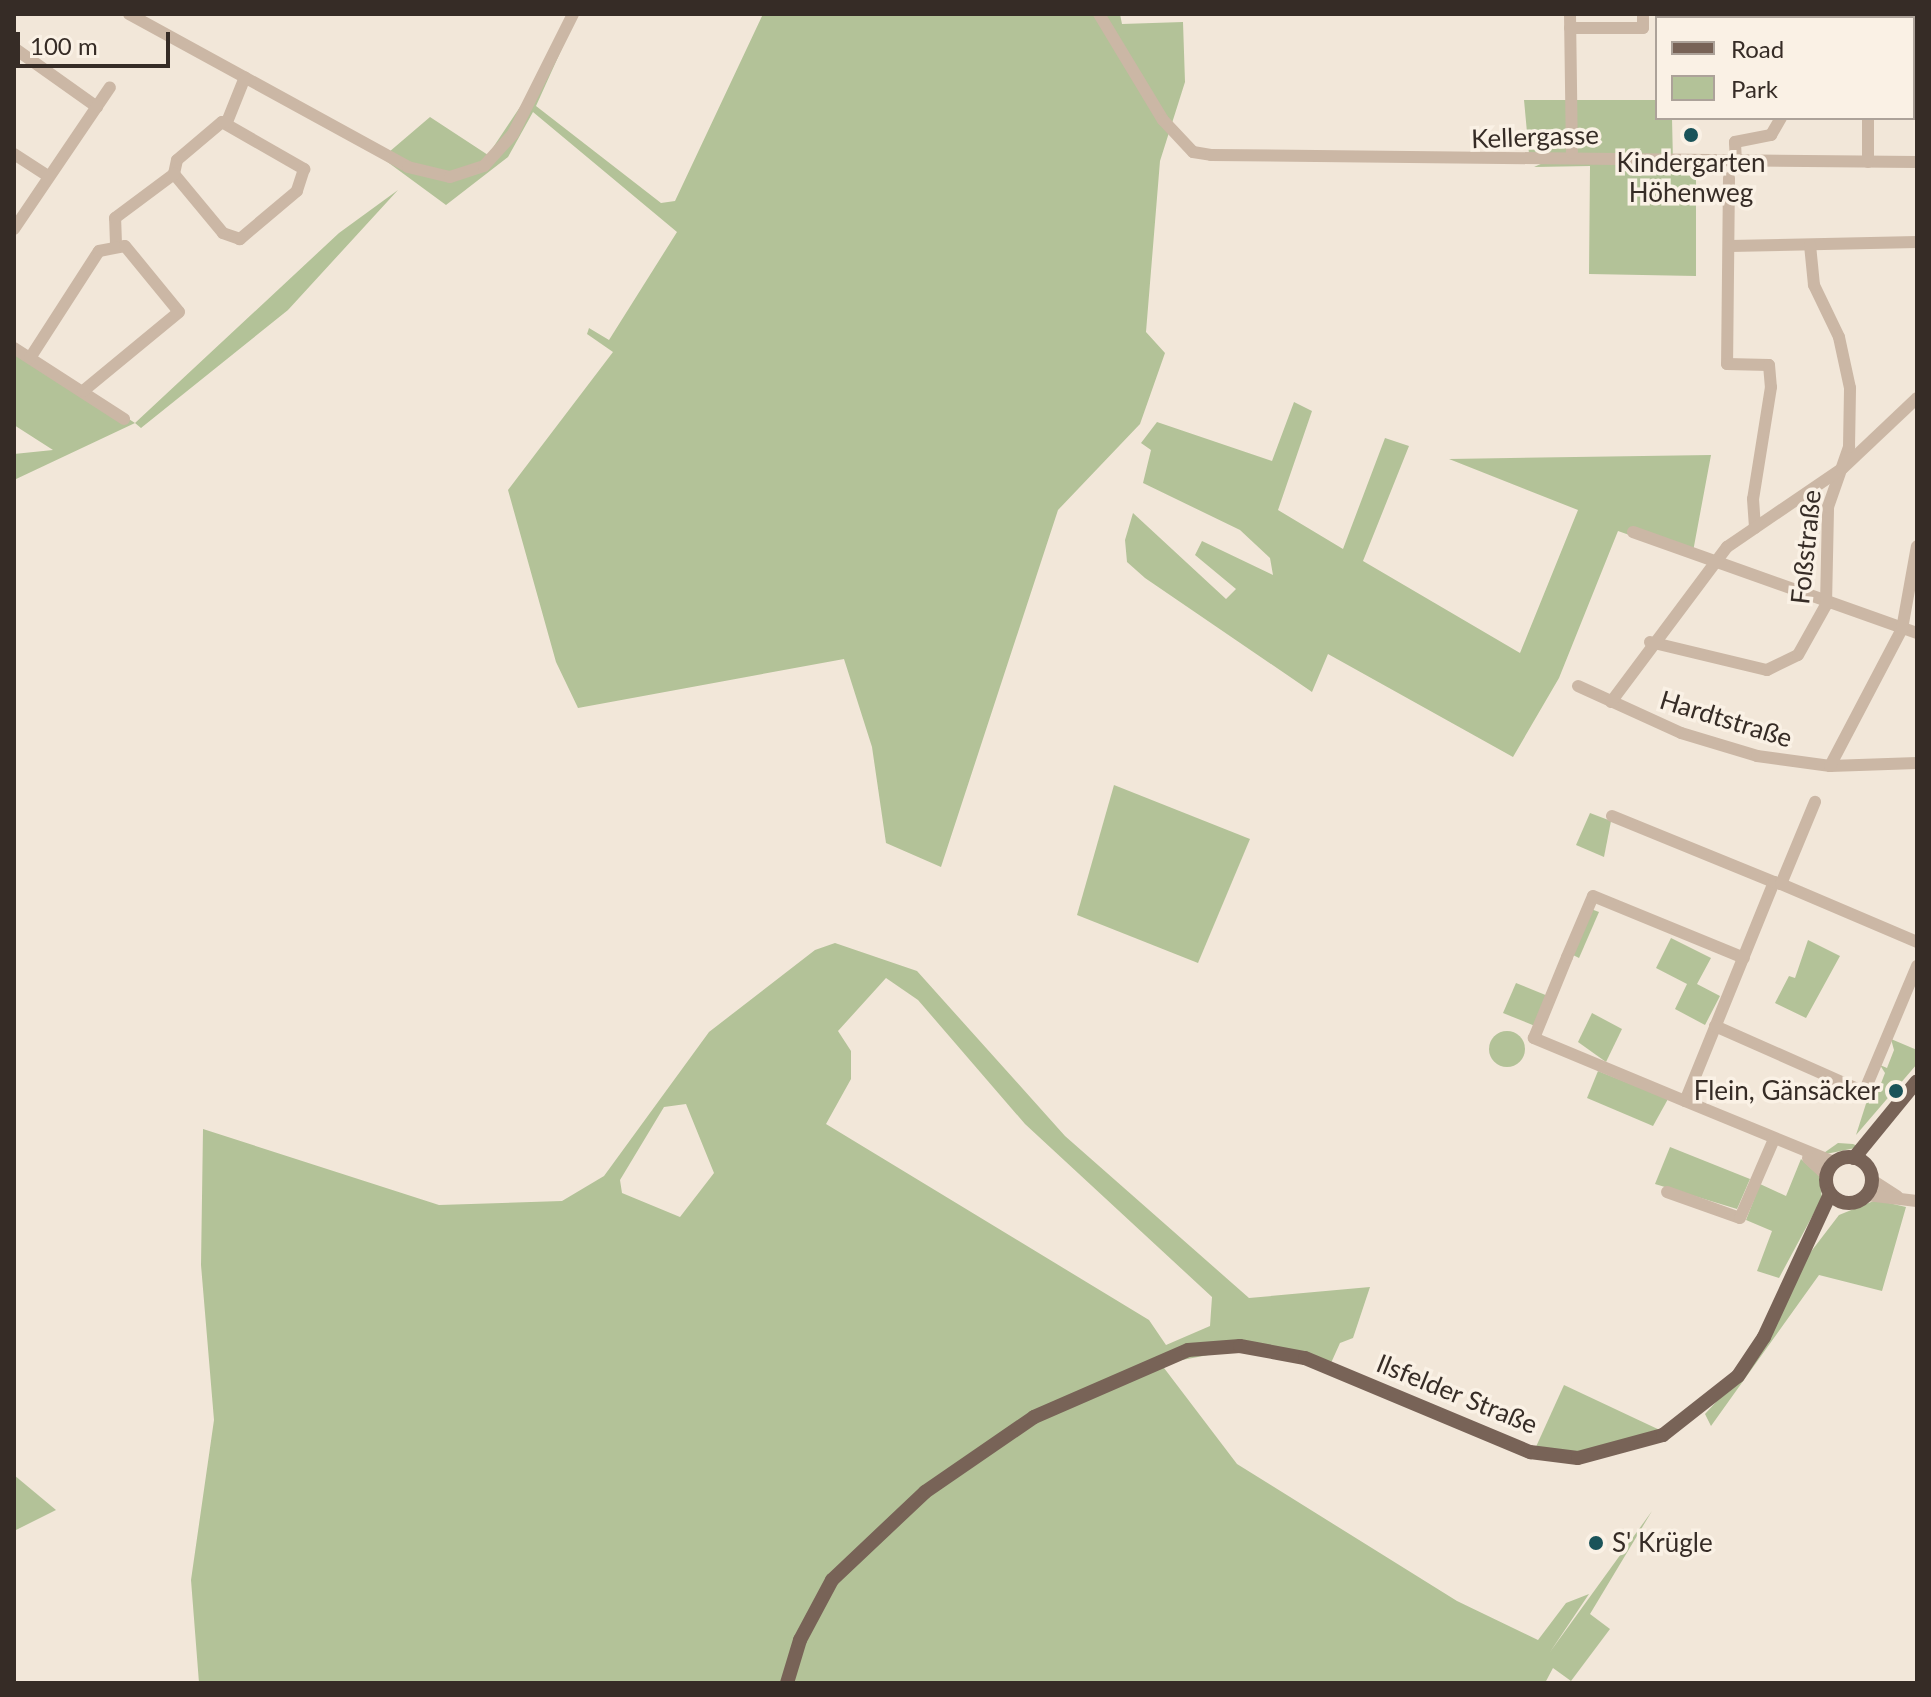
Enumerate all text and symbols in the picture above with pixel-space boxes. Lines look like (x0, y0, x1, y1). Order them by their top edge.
scale bar (20, 16, 174, 66)
legend (1655, 16, 1915, 120)
text: 100 m (30, 31, 98, 60)
text: Road (1731, 34, 1784, 63)
text: Park (1731, 74, 1778, 103)
street label: Kellergasse (1471, 119, 1599, 155)
marker: Kindergarten Höhenweg (1682, 126, 1700, 144)
place label: Kindergarten Höhenweg (1617, 147, 1765, 208)
street label: Foßstraße (1784, 488, 1828, 606)
street label: Hardtstraße (1656, 684, 1796, 754)
place label: Flein, Gänsäcker (1694, 1075, 1880, 1107)
marker: Flein, Gänsäcker (1887, 1082, 1905, 1100)
street label: Ilsfelder Straße (1372, 1347, 1542, 1441)
place label: S' Krügle (1612, 1527, 1713, 1559)
marker: S' Krügle (1587, 1534, 1605, 1552)

